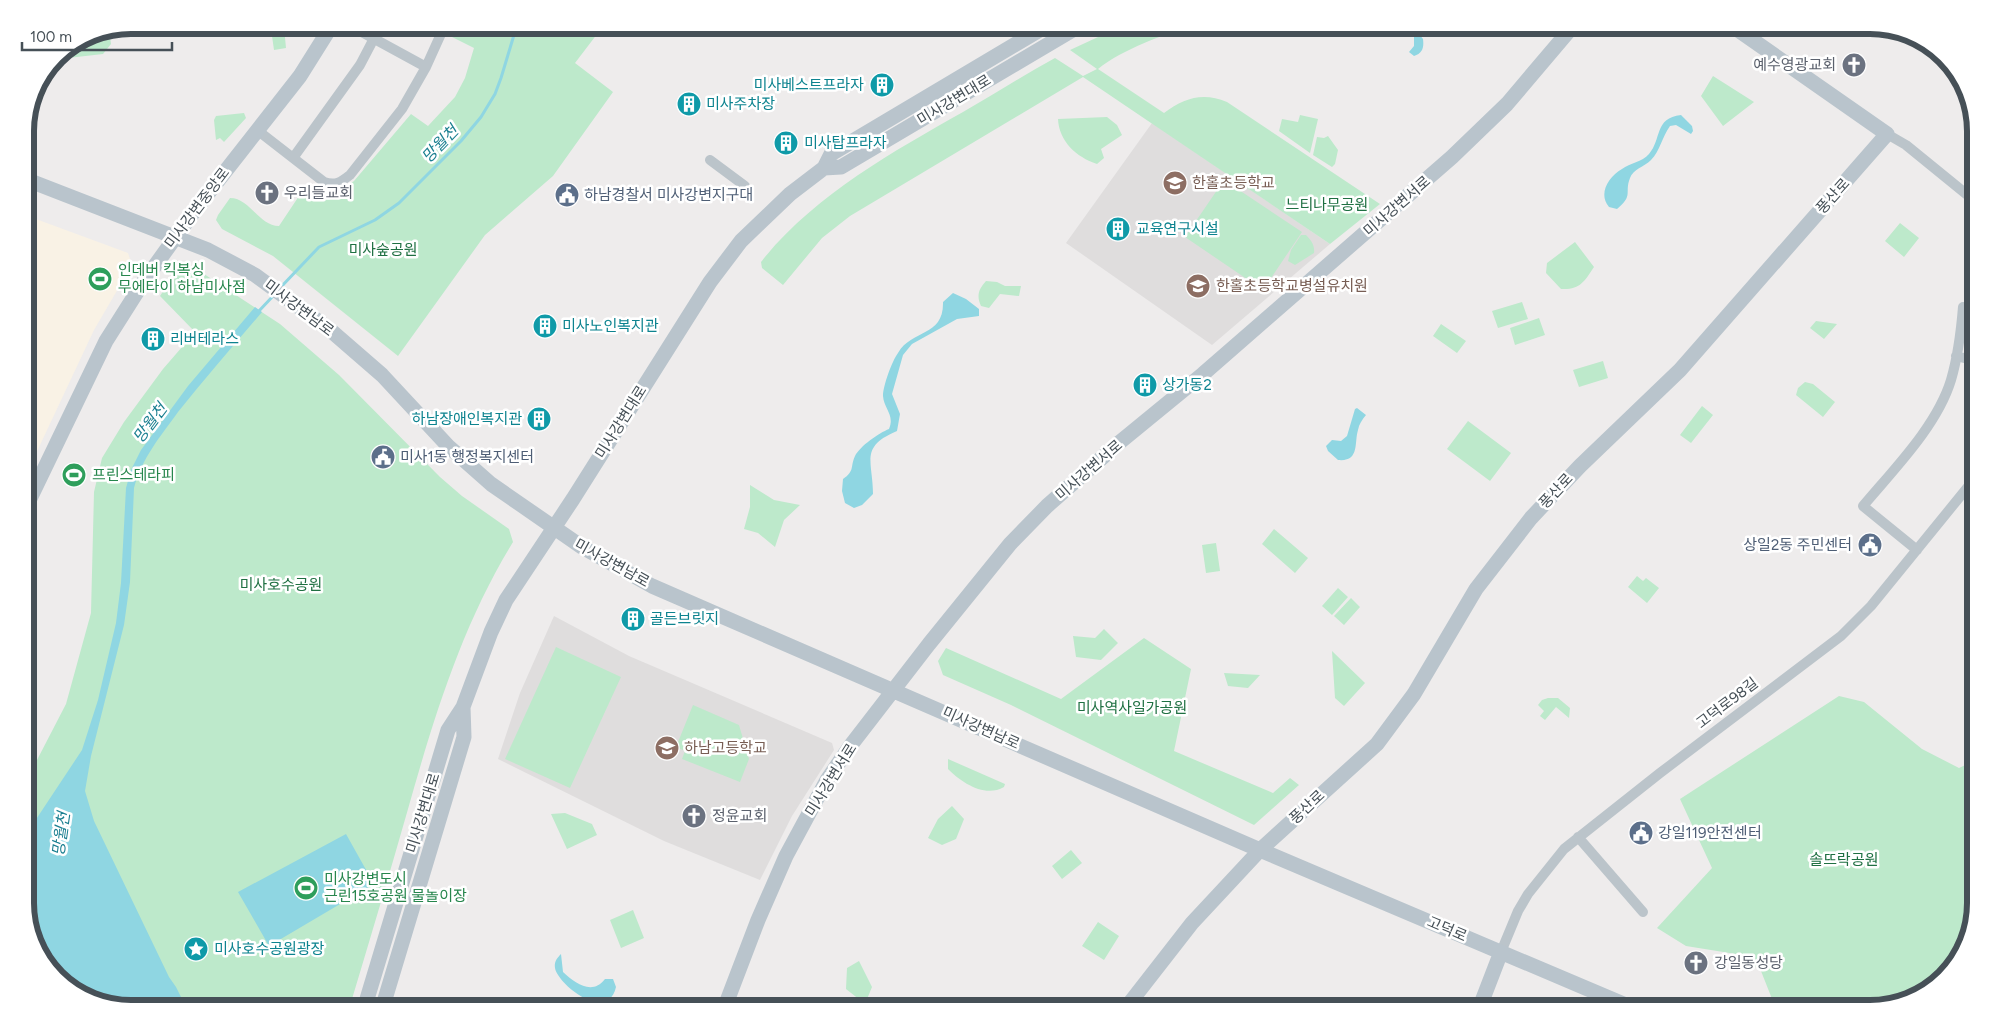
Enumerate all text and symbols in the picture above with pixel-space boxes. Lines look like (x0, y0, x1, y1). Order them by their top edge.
scale bar (22, 20, 172, 52)
text: 100 m (30, 28, 72, 46)
church icon: 예수영광교회 (1841, 52, 1867, 78)
place label: 예수영광교회 (1753, 56, 1836, 74)
street label: 미사강변대로 (914, 71, 994, 129)
building icon: 미사베스트프라자 (869, 72, 895, 98)
place label: 미사베스트프라자 (754, 76, 864, 94)
building icon: 미사주차장 (676, 91, 702, 117)
place label: 미사주차장 (706, 95, 775, 113)
water label: 망월천 (418, 120, 464, 166)
building icon: 미사탑프라자 (773, 130, 799, 156)
place label: 미사탑프라자 (804, 134, 887, 152)
street label: 미사강변중앙로 (161, 164, 233, 252)
school or university icon: 한홀초등학교 (1162, 170, 1188, 196)
street label: 미사강변서로 (1360, 172, 1434, 240)
place label: 한홀초등학교 (1192, 174, 1275, 192)
street label: 풍산로 (1812, 175, 1854, 217)
church icon: 우리들교회 (254, 180, 280, 206)
public building icon: 하남경찰서 미사강변지구대 (554, 182, 580, 208)
place label: 우리들교회 (284, 184, 353, 202)
place label: 하남경찰서 미사강변지구대 (584, 186, 753, 204)
park label: 느티나무공원 (1286, 196, 1368, 214)
building icon: 교육연구시설 (1105, 216, 1131, 242)
place label: 교육연구시설 (1136, 220, 1219, 238)
park label: 미사숲공원 (348, 241, 418, 259)
place label: 인데버 킥복싱 무에타이 하남미사점 (118, 261, 246, 296)
sports icon: 인데버 킥복싱 무에타이 하남미사점 (87, 266, 113, 292)
school or university icon: 한홀초등학교병설유치원 (1185, 273, 1211, 299)
street label: 미사강변남로 (261, 276, 337, 340)
place label: 한홀초등학교병설유치원 (1216, 277, 1368, 295)
building icon: 미사노인복지관 (532, 313, 558, 339)
place label: 미사노인복지관 (562, 317, 659, 335)
building icon: 리버테라스 (140, 326, 166, 352)
place label: 리버테라스 (170, 330, 239, 348)
building icon: 상가동2 (1132, 372, 1158, 398)
place label: 상가동2 (1162, 376, 1212, 394)
street label: 미사강변대로 (591, 382, 651, 462)
water label: 망월천 (129, 398, 172, 446)
building icon: 하남장애인복지관 (526, 406, 552, 432)
place label: 하남장애인복지관 (412, 410, 522, 428)
street label: 미사강변서로 (1052, 436, 1126, 504)
public building icon: 미사1동 행정복지센터 (370, 444, 396, 470)
place label: 미사1동 행정복지센터 (400, 448, 534, 466)
sports icon: 프린스테라피 (61, 462, 87, 488)
place label: 프린스테라피 (92, 466, 175, 484)
street label: 풍산로 (1535, 470, 1577, 512)
public building icon: 상일2동 주민센터 (1857, 532, 1883, 558)
street label: 미사강변남로 (571, 535, 653, 591)
place label: 상일2동 주민센터 (1743, 536, 1852, 554)
park label: 미사호수공원 (240, 576, 322, 594)
building icon: 골든브릿지 (620, 606, 646, 632)
place label: 골든브릿지 (650, 610, 719, 628)
street label: 고덕로98길 (1692, 674, 1762, 732)
park label: 미사역사일가공원 (1077, 699, 1187, 717)
street label: 미사강변남로 (940, 703, 1022, 753)
school or university icon: 하남고등학교 (654, 735, 680, 761)
place label: 하남고등학교 (684, 739, 767, 757)
street label: 미사강변서로 (801, 740, 861, 820)
street label: 미사강변대로 (402, 771, 444, 855)
street label: 풍산로 (1286, 786, 1328, 828)
church icon: 정윤교회 (681, 803, 707, 829)
place label: 정윤교회 (712, 807, 767, 825)
water label: 망월천 (49, 809, 74, 857)
public building icon: 강일119안전센터 (1628, 820, 1654, 846)
place label: 강일119안전센터 (1658, 824, 1762, 842)
park label: 솔뜨락공원 (1809, 851, 1879, 869)
place label: 미사강변도시 근린15호공원 물놀이장 (324, 870, 467, 905)
sports icon: 미사강변도시 근린15호공원 물놀이장 (293, 875, 319, 901)
street label: 고덕로 (1424, 913, 1470, 945)
place icon: 미사호수공원광장 (183, 936, 209, 962)
place label: 미사호수공원광장 (214, 940, 325, 958)
church icon: 강일동성당 (1683, 950, 1709, 976)
place label: 강일동성당 (1714, 954, 1783, 972)

